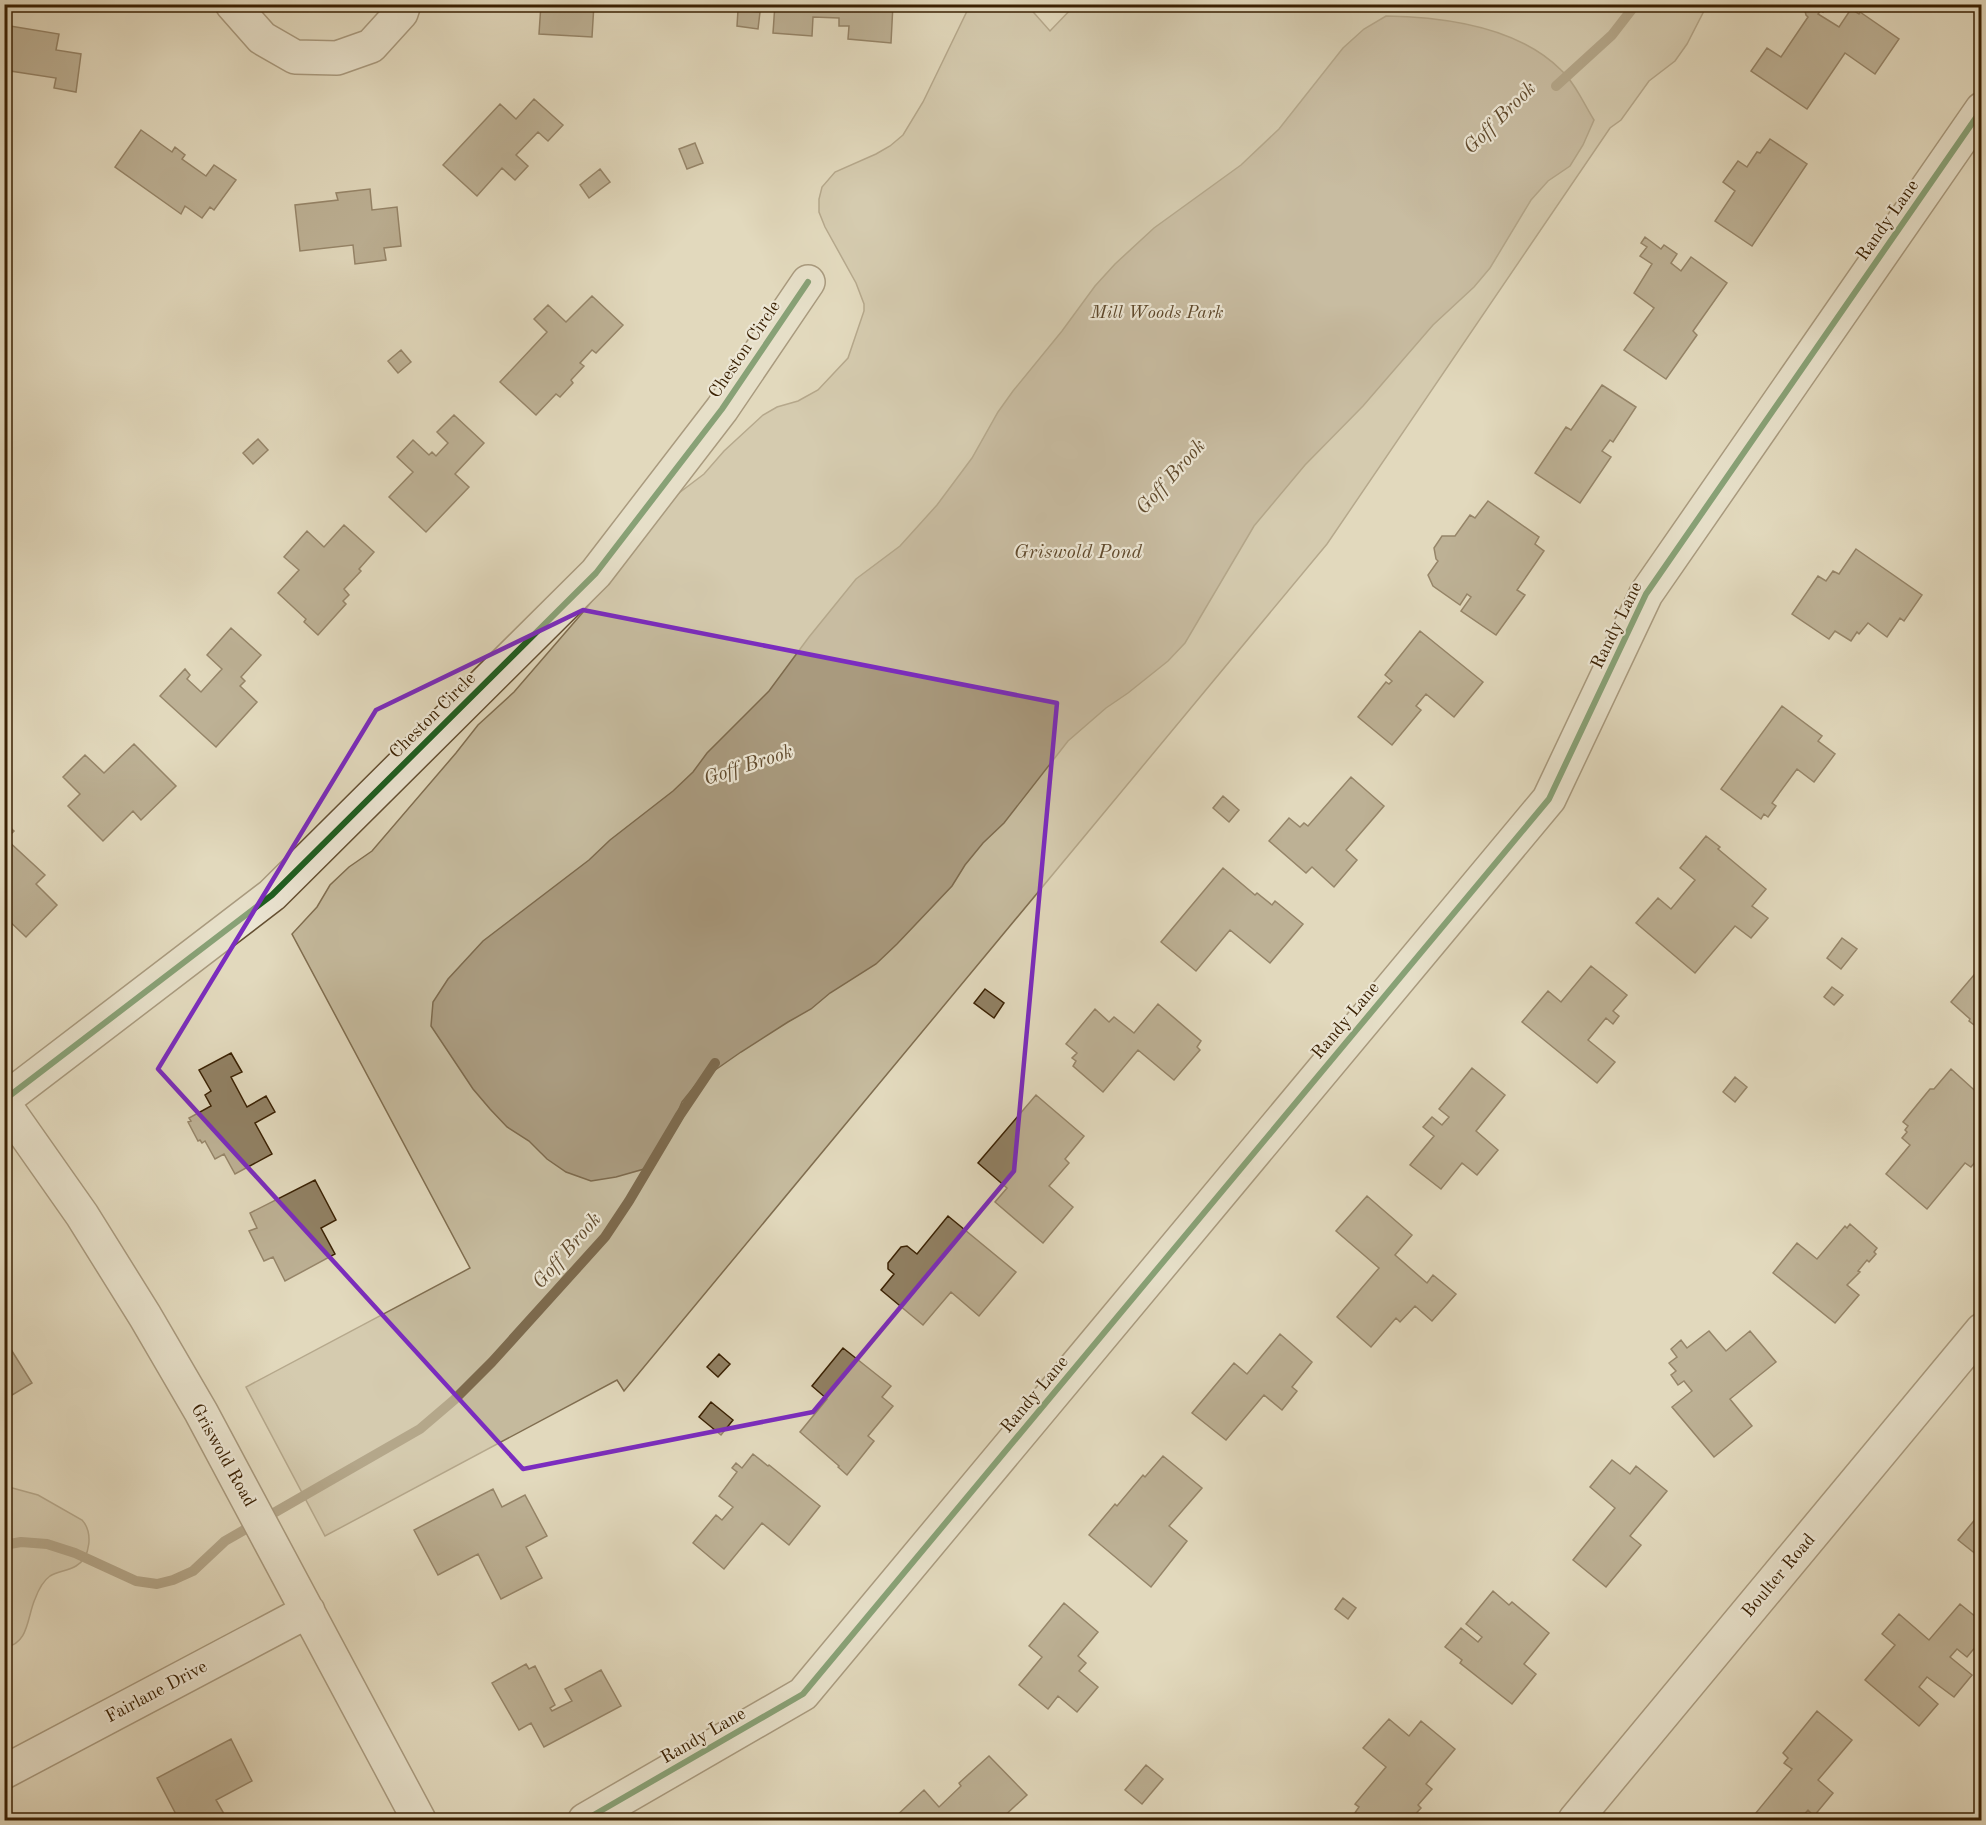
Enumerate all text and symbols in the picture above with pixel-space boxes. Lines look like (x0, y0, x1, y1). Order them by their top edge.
water label: Goff Brook (1460, 78, 1541, 158)
street label: Randy Lane (1853, 177, 1922, 264)
street label: Cheston Circle (706, 298, 784, 402)
park label: Mill Woods Park (1090, 304, 1224, 322)
water label: Goff Brook (1133, 436, 1210, 519)
water label: Griswold Pond (1014, 543, 1143, 563)
street label: Randy Lane (1588, 579, 1646, 672)
street label: Cheston Circle (386, 669, 479, 762)
water label: Goff Brook (701, 742, 796, 790)
street label: Randy Lane (1309, 979, 1383, 1063)
water label: Goff Brook (529, 1209, 606, 1293)
street label: Randy Lane (998, 1353, 1072, 1437)
street label: Griswold Road (188, 1401, 259, 1510)
street label: Boulter Road (1739, 1530, 1819, 1621)
street label: Fairlane Drive (103, 1658, 210, 1726)
street label: Randy Lane (658, 1704, 749, 1767)

